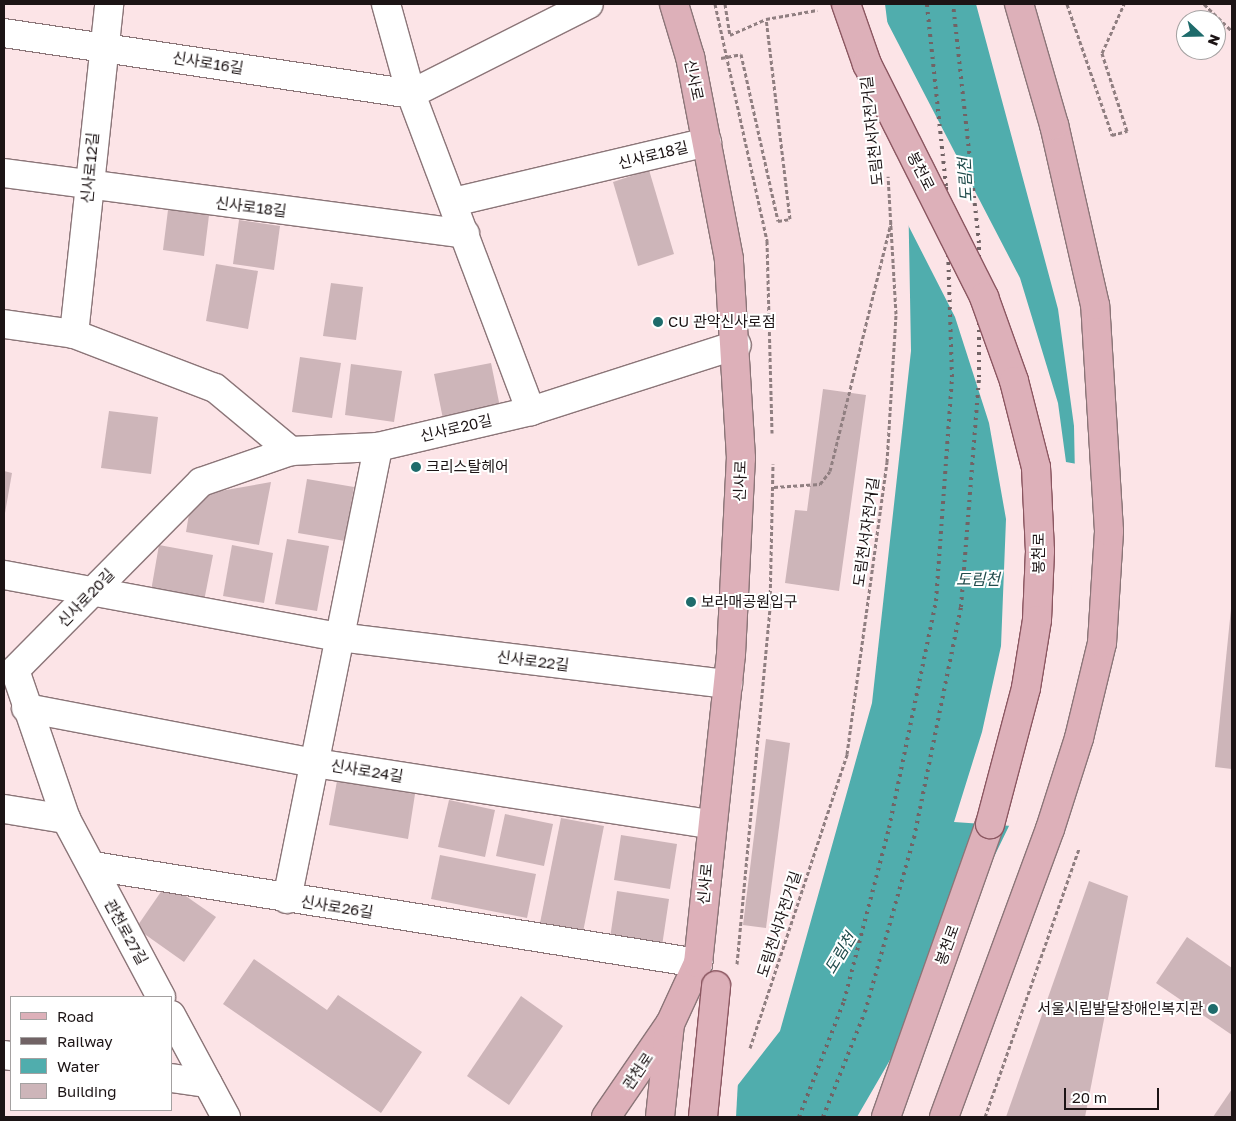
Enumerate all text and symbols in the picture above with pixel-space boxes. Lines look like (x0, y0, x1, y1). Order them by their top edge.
north arrow (1176, 10, 1226, 60)
text: N (1205, 32, 1224, 48)
street label: 신사로16길 (171, 49, 245, 77)
street label: 신사로 (681, 58, 707, 102)
street label: 도림천서자전거길 (857, 75, 887, 187)
street label: 신사로12길 (78, 132, 102, 204)
street label: 신사로18길 (616, 138, 690, 172)
street label: 봉천로 (904, 148, 938, 194)
water label: 도림천 (954, 157, 976, 203)
street label: 신사로18길 (214, 194, 288, 220)
place label: CU 관악신사로점 (668, 313, 776, 331)
marker: CU 관악신사로점 (652, 316, 664, 328)
street label: 신사로20길 (418, 411, 494, 445)
place label: 크리스탈헤어 (426, 458, 509, 476)
street label: 신사로 (730, 460, 750, 502)
marker: 크리스탈헤어 (410, 461, 422, 473)
street label: 도림천서자전거길 (849, 476, 883, 588)
street label: 봉천로 (1030, 532, 1048, 574)
street label: 신사로20길 (54, 565, 118, 631)
water label: 도림천 (956, 569, 1000, 589)
place label: 보라매공원입구 (701, 593, 798, 611)
marker: 보라매공원입구 (685, 596, 697, 608)
street label: 신사로22길 (496, 648, 570, 674)
street label: 신사로24길 (330, 756, 404, 786)
street label: 신사로 (694, 863, 716, 905)
street label: 도림천서자전거길 (753, 869, 805, 979)
street label: 신사로26길 (300, 892, 374, 922)
street label: 관천로27길 (101, 896, 151, 968)
street label: 봉천로 (931, 922, 963, 968)
water label: 도림천 (820, 929, 860, 977)
legend (10, 996, 172, 1111)
place label: 서울시립발달장애인복지관 (1037, 1000, 1203, 1018)
marker: 서울시립발달장애인복지관 (1207, 1003, 1219, 1015)
text: Road (57, 1007, 94, 1025)
text: Railway (57, 1032, 113, 1050)
street label: 관천로 (619, 1049, 657, 1093)
text: Water (57, 1057, 100, 1075)
scale bar (1066, 1078, 1161, 1110)
text: Building (57, 1082, 117, 1100)
text: 20 m (1072, 1088, 1107, 1106)

